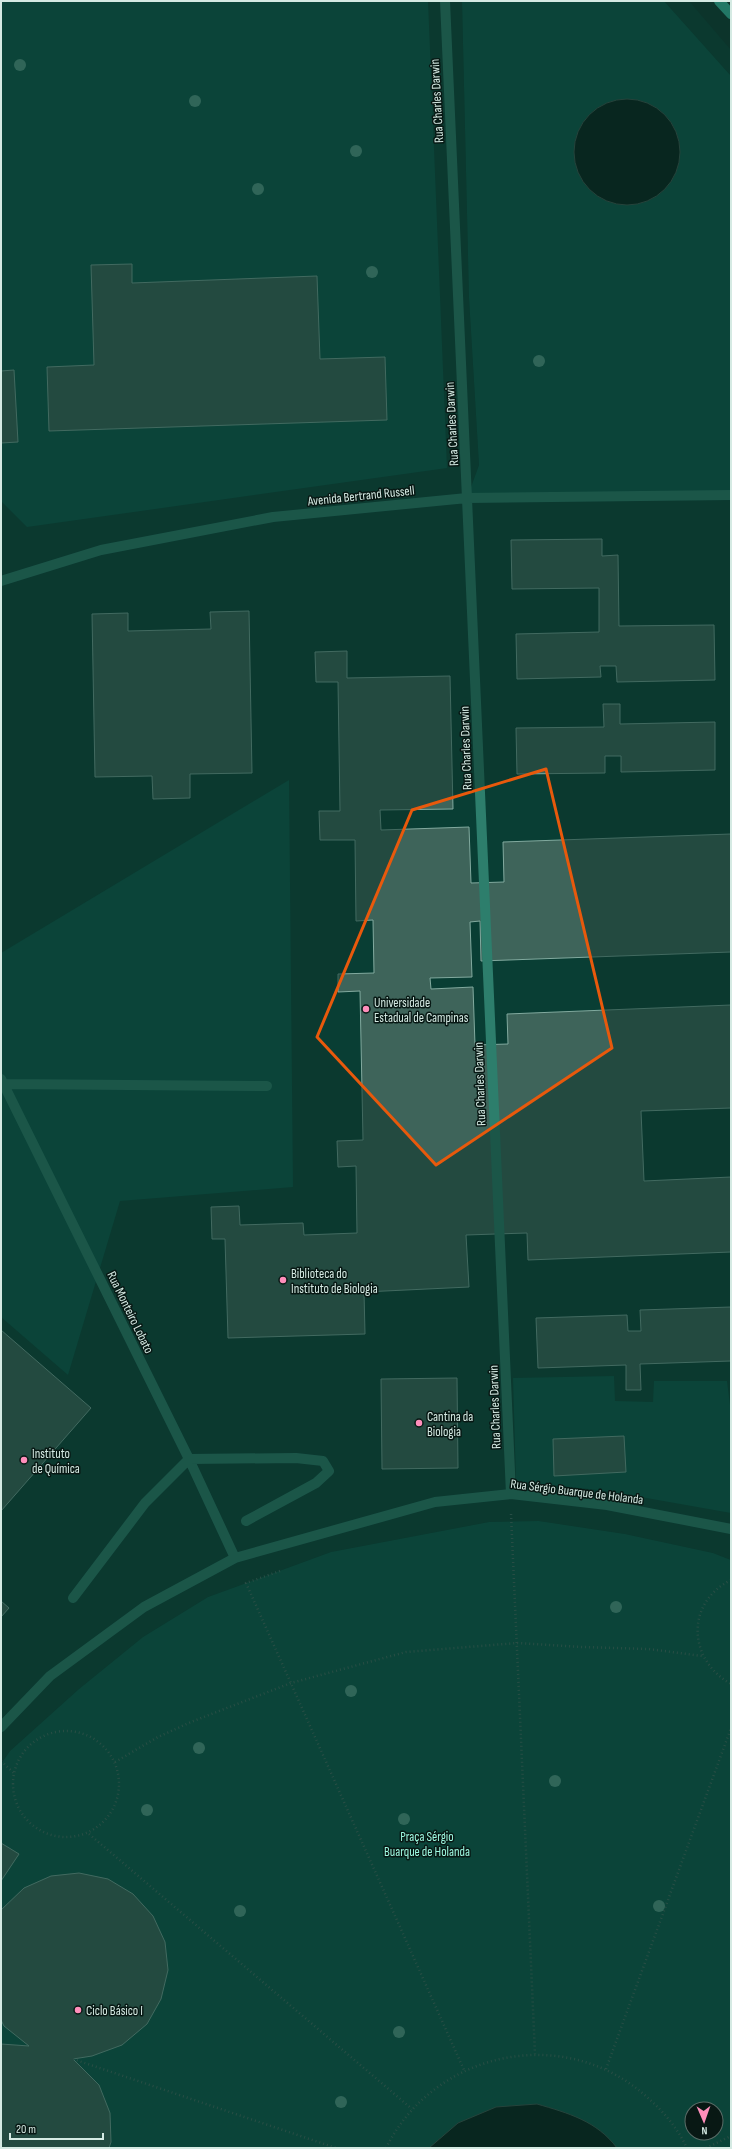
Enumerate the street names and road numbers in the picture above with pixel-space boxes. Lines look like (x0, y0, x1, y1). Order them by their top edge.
street label: Rua Charles Darwin (427, 59, 447, 143)
street label: Rua Charles Darwin (442, 382, 462, 466)
street label: Avenida Bertrand Russell (306, 482, 415, 510)
street label: Rua Charles Darwin (457, 706, 475, 790)
street label: Rua Charles Darwin (471, 1042, 489, 1126)
street label: Rua Monteiro Lobato (103, 1269, 157, 1356)
street label: Rua Charles Darwin (486, 1365, 504, 1449)
street label: Rua Sérgio Buarque de Holanda (510, 1476, 644, 1508)

